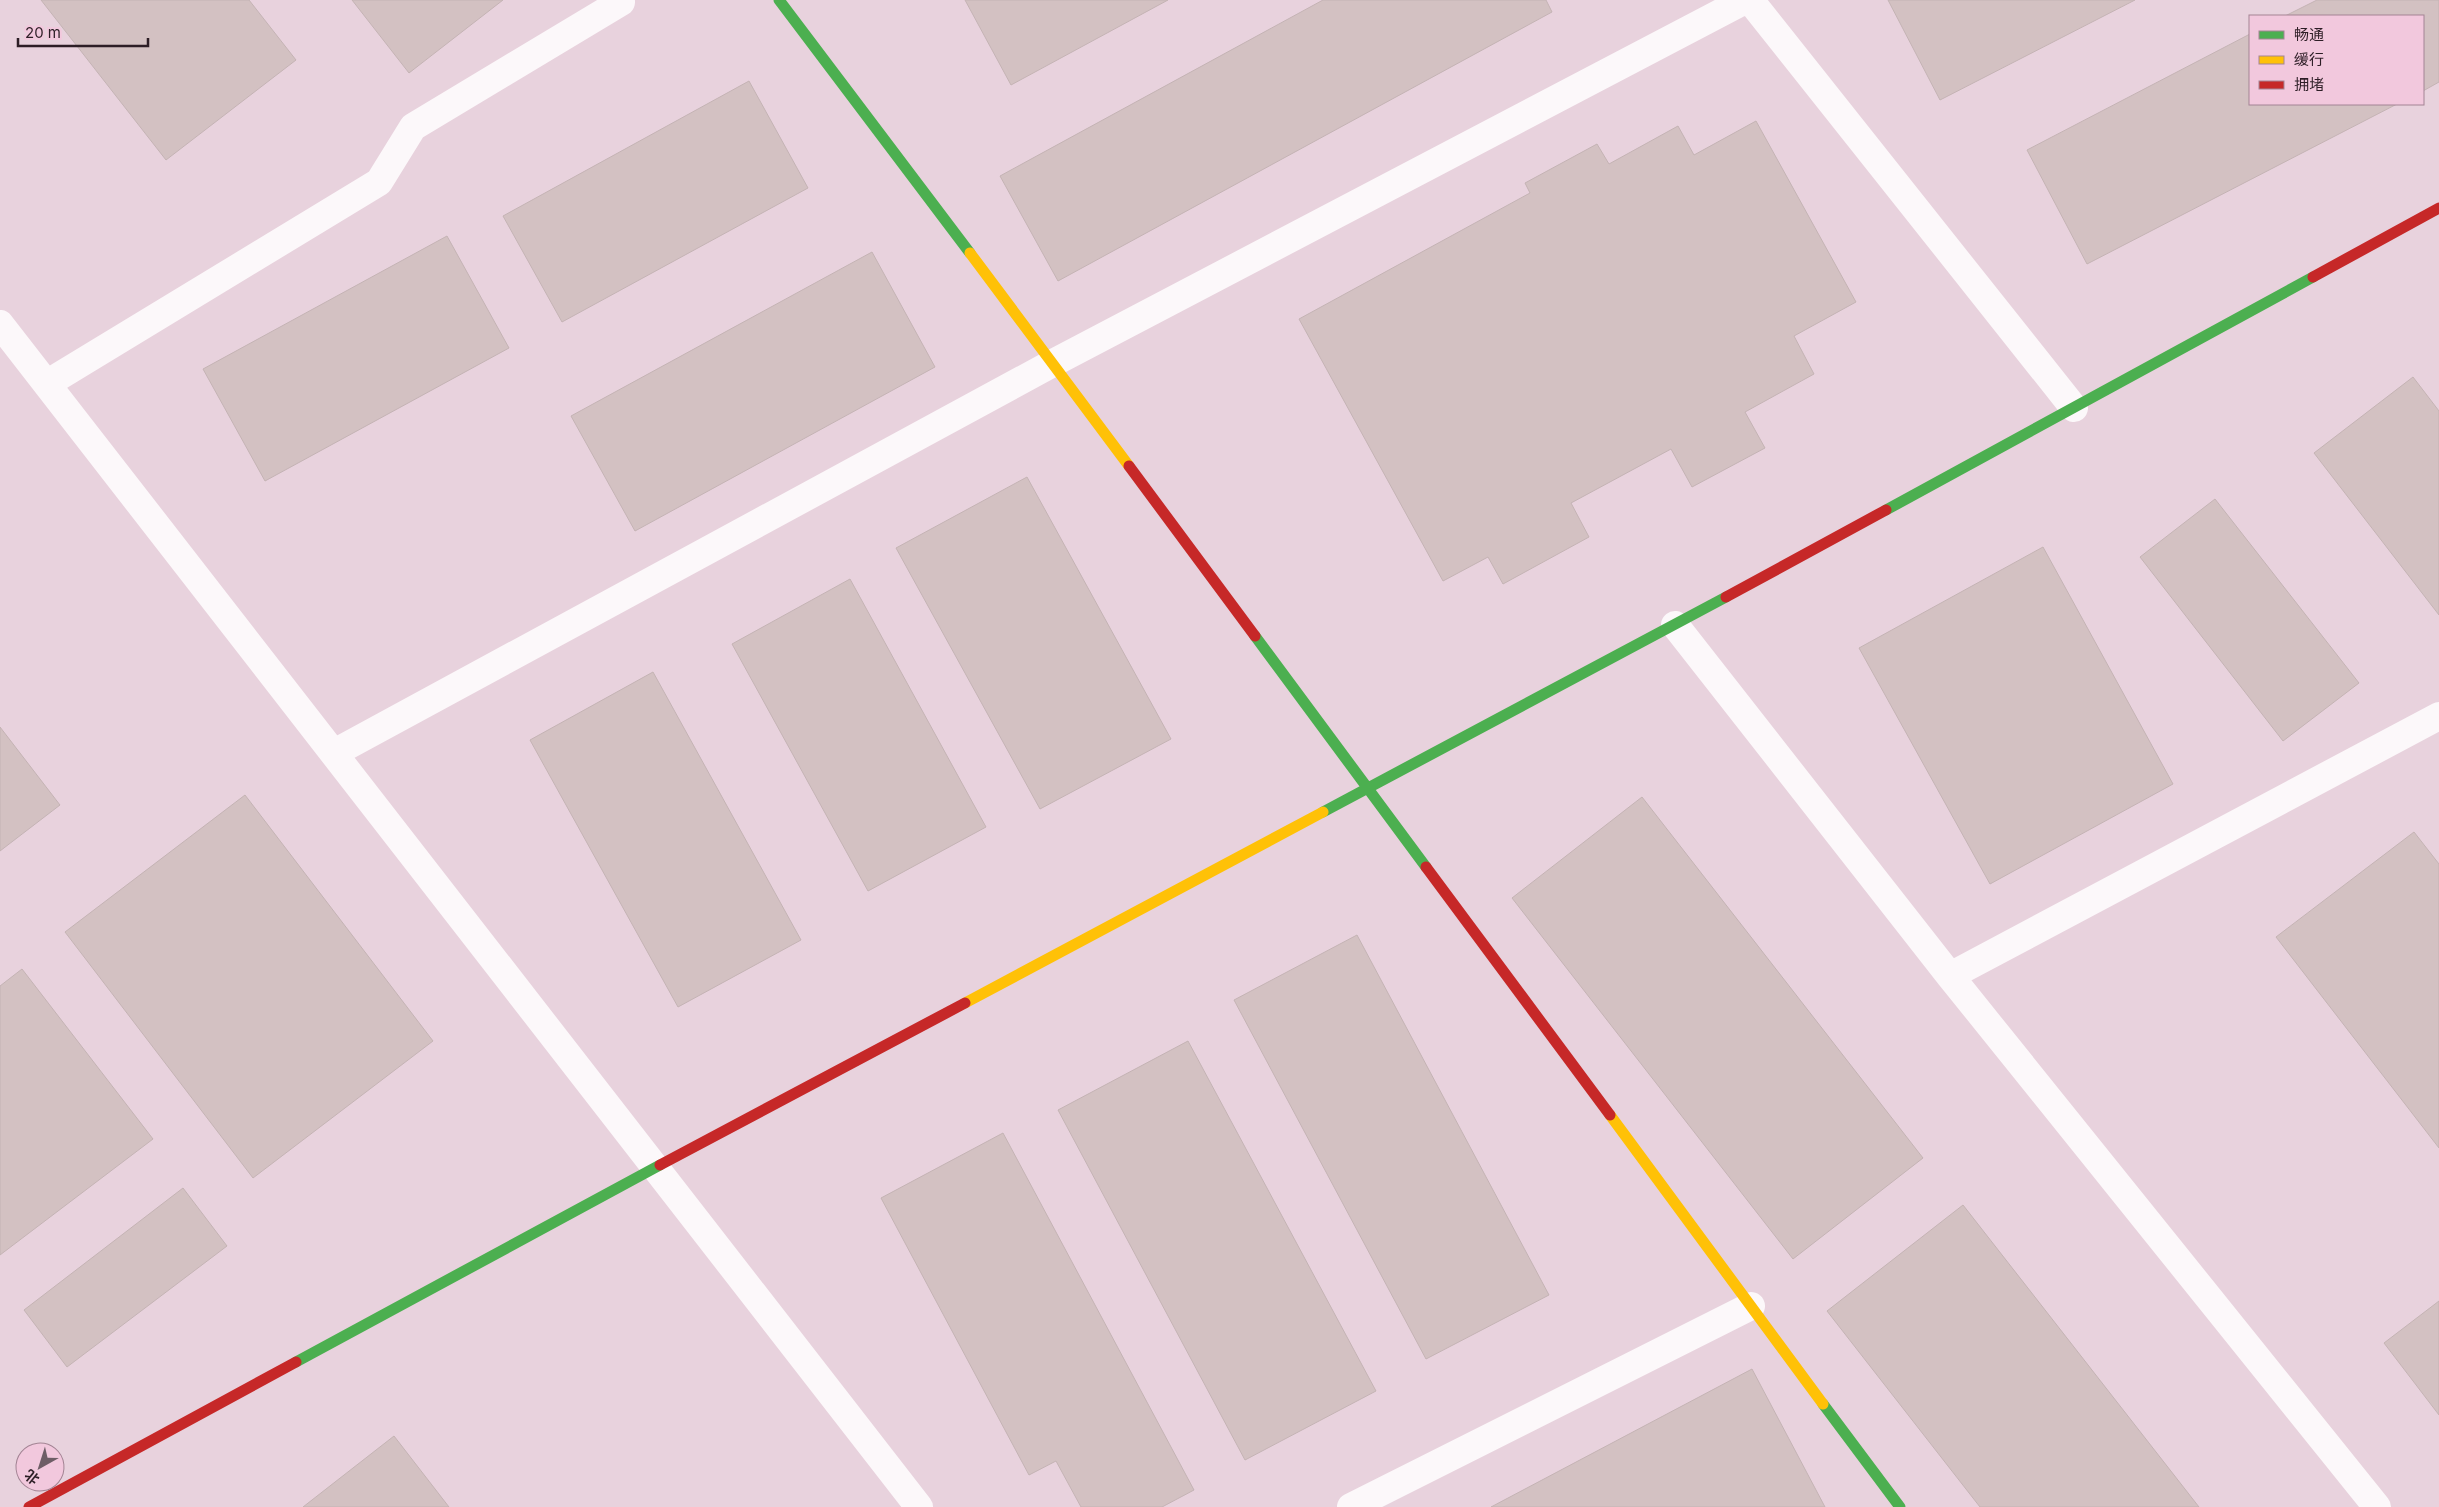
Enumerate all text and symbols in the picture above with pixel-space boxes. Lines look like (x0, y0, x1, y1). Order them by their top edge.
scale bar (18, 15, 148, 47)
legend (2249, 15, 2424, 105)
text: 20 m (25, 23, 61, 42)
text: 畅通 (2294, 25, 2324, 44)
text: 缓行 (2294, 50, 2324, 69)
text: 拥堵 (2294, 75, 2324, 94)
north arrow (15, 1442, 65, 1492)
text: 北 (21, 1466, 42, 1489)

